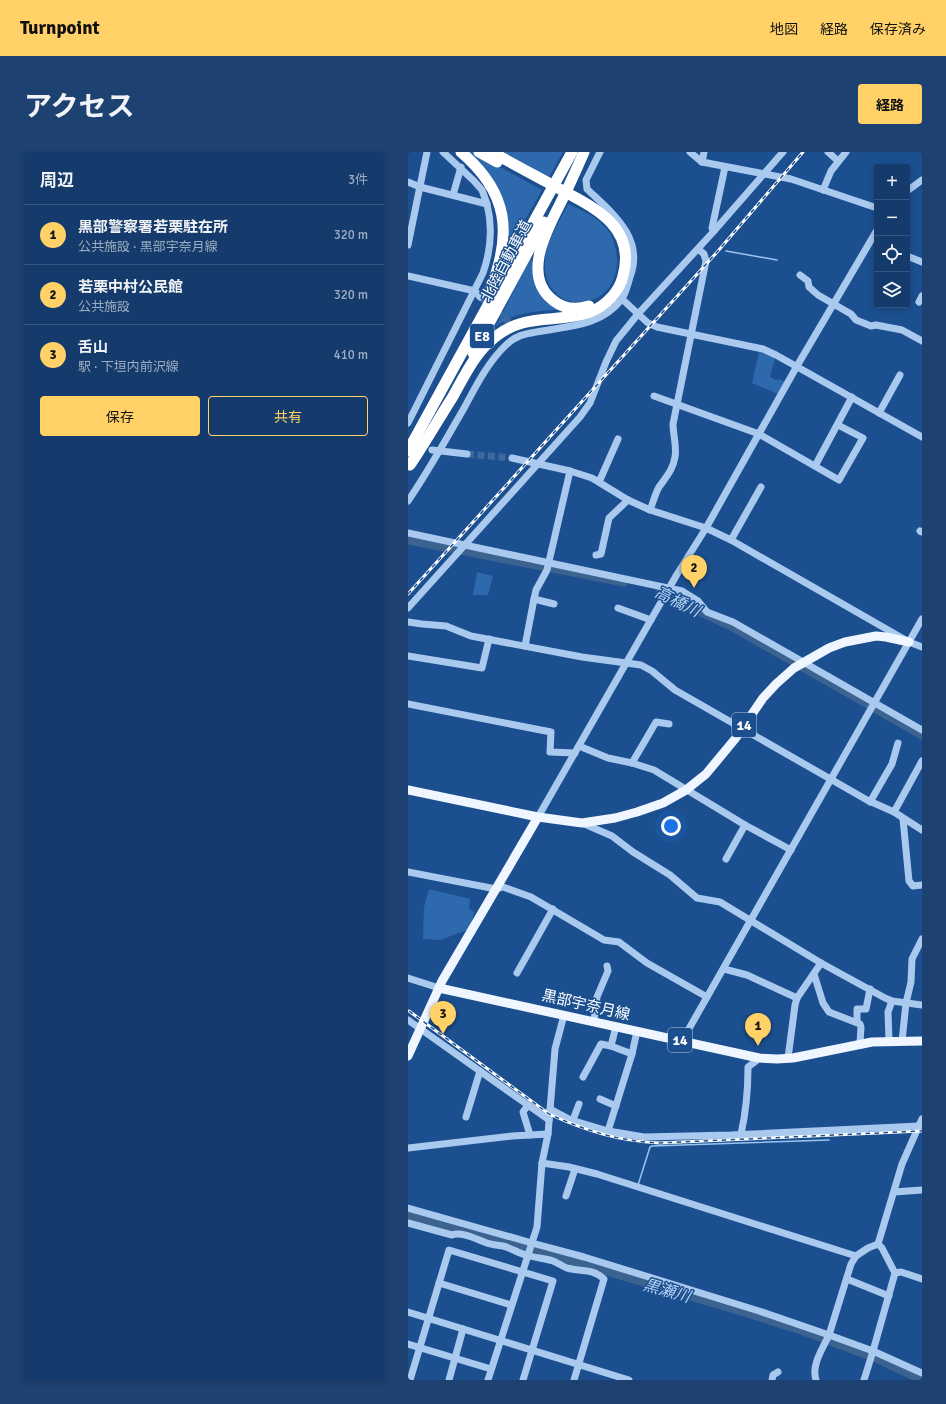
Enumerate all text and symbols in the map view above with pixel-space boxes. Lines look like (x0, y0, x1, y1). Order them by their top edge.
text: Turnpoint (20, 16, 100, 40)
text: 地図 (770, 21, 798, 38)
text: 経路 (820, 21, 848, 38)
text: 保存済み (870, 21, 926, 38)
button: 経路 (858, 84, 922, 124)
text: アクセス (24, 90, 135, 124)
map controls (874, 164, 910, 308)
button: + (874, 164, 910, 200)
text: 周辺 (40, 170, 74, 191)
text: 3件 (348, 172, 368, 188)
button: − (874, 200, 910, 236)
street label: 北陸自動車道 (477, 217, 535, 305)
text: 黒部警察署若栗駐在所 (78, 218, 228, 236)
text: 1 (49, 227, 57, 243)
text: 320 m (334, 227, 368, 243)
button: locate (874, 236, 910, 272)
text: 公共施設 · 黒部宇奈月線 (78, 239, 218, 255)
button: layers (874, 272, 910, 308)
text: 若栗中村公民館 (78, 278, 183, 296)
text: 2 (49, 287, 57, 303)
text: 320 m (334, 287, 368, 303)
text: 公共施設 (78, 299, 130, 315)
road number: E8 (470, 324, 494, 348)
text: 舌山 (78, 338, 108, 356)
text: 3 (49, 347, 57, 363)
text: 410 m (334, 347, 368, 363)
text: 駅 · 下垣内前沢線 (78, 359, 179, 375)
button: 保存 (40, 396, 200, 436)
button: 共有 (208, 396, 368, 436)
pin: 2 (681, 555, 707, 588)
water label: 高橋川 (652, 582, 705, 622)
road number: 14 (732, 713, 756, 737)
your location (661, 816, 681, 836)
street label: 黒部宇奈月線 (540, 986, 632, 1024)
pin: 3 (430, 1001, 456, 1034)
pin: 1 (745, 1013, 771, 1046)
road number: 14 (668, 1028, 692, 1052)
water label: 黒瀬川 (641, 1275, 694, 1308)

